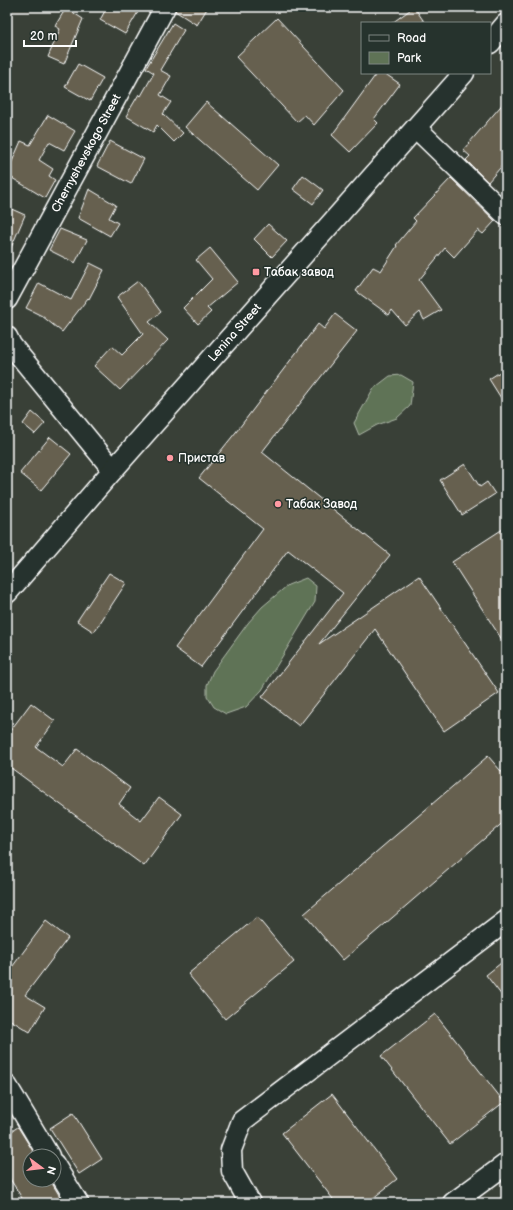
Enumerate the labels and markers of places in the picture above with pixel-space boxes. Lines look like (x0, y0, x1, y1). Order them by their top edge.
place label: Табак завод (264, 265, 334, 280)
marker: Табак завод (251, 267, 261, 277)
place label: Пристав (178, 451, 226, 466)
marker: Пристав (165, 453, 175, 463)
place label: Табак Завод (286, 497, 358, 512)
marker: Табак Завод (273, 499, 283, 509)

